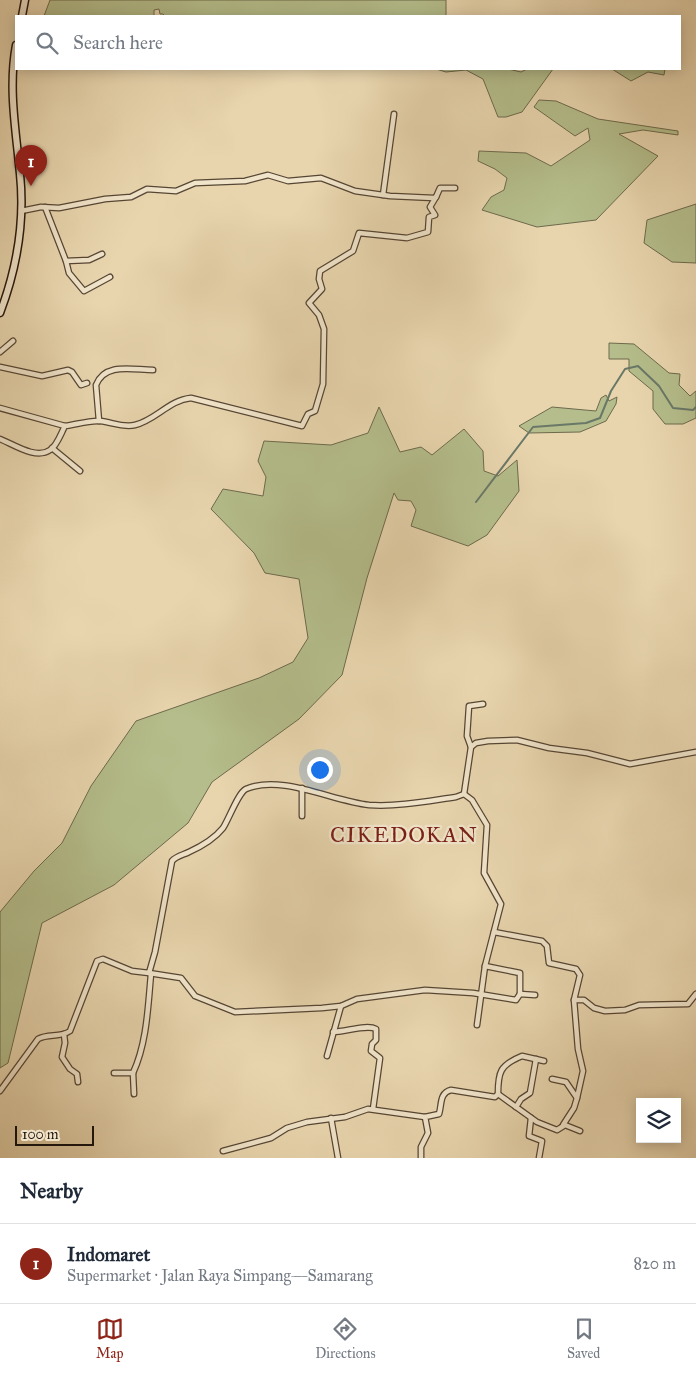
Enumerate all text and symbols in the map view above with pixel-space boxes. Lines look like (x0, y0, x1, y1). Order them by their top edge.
search box (15, 15, 681, 70)
icon: search (33, 29, 61, 57)
text: Search here (73, 31, 163, 54)
pin: 1 (15, 145, 47, 186)
your location (307, 757, 333, 783)
district label: CIKEDOKAN (330, 821, 478, 848)
map controls (636, 1098, 681, 1143)
button: layers (636, 1098, 681, 1143)
scale bar (15, 1123, 94, 1146)
text: 100 m (22, 1126, 59, 1143)
text: Nearby (20, 1178, 83, 1204)
text: Indomaret (67, 1243, 150, 1266)
text: 1 (33, 1254, 39, 1273)
text: 820 m (633, 1254, 676, 1273)
text: Supermarket · Jalan Raya Simpang—Samarang (67, 1266, 373, 1285)
tab: Map (96, 1315, 124, 1362)
tab: Directions (315, 1315, 376, 1362)
tab: Saved (567, 1315, 600, 1362)

